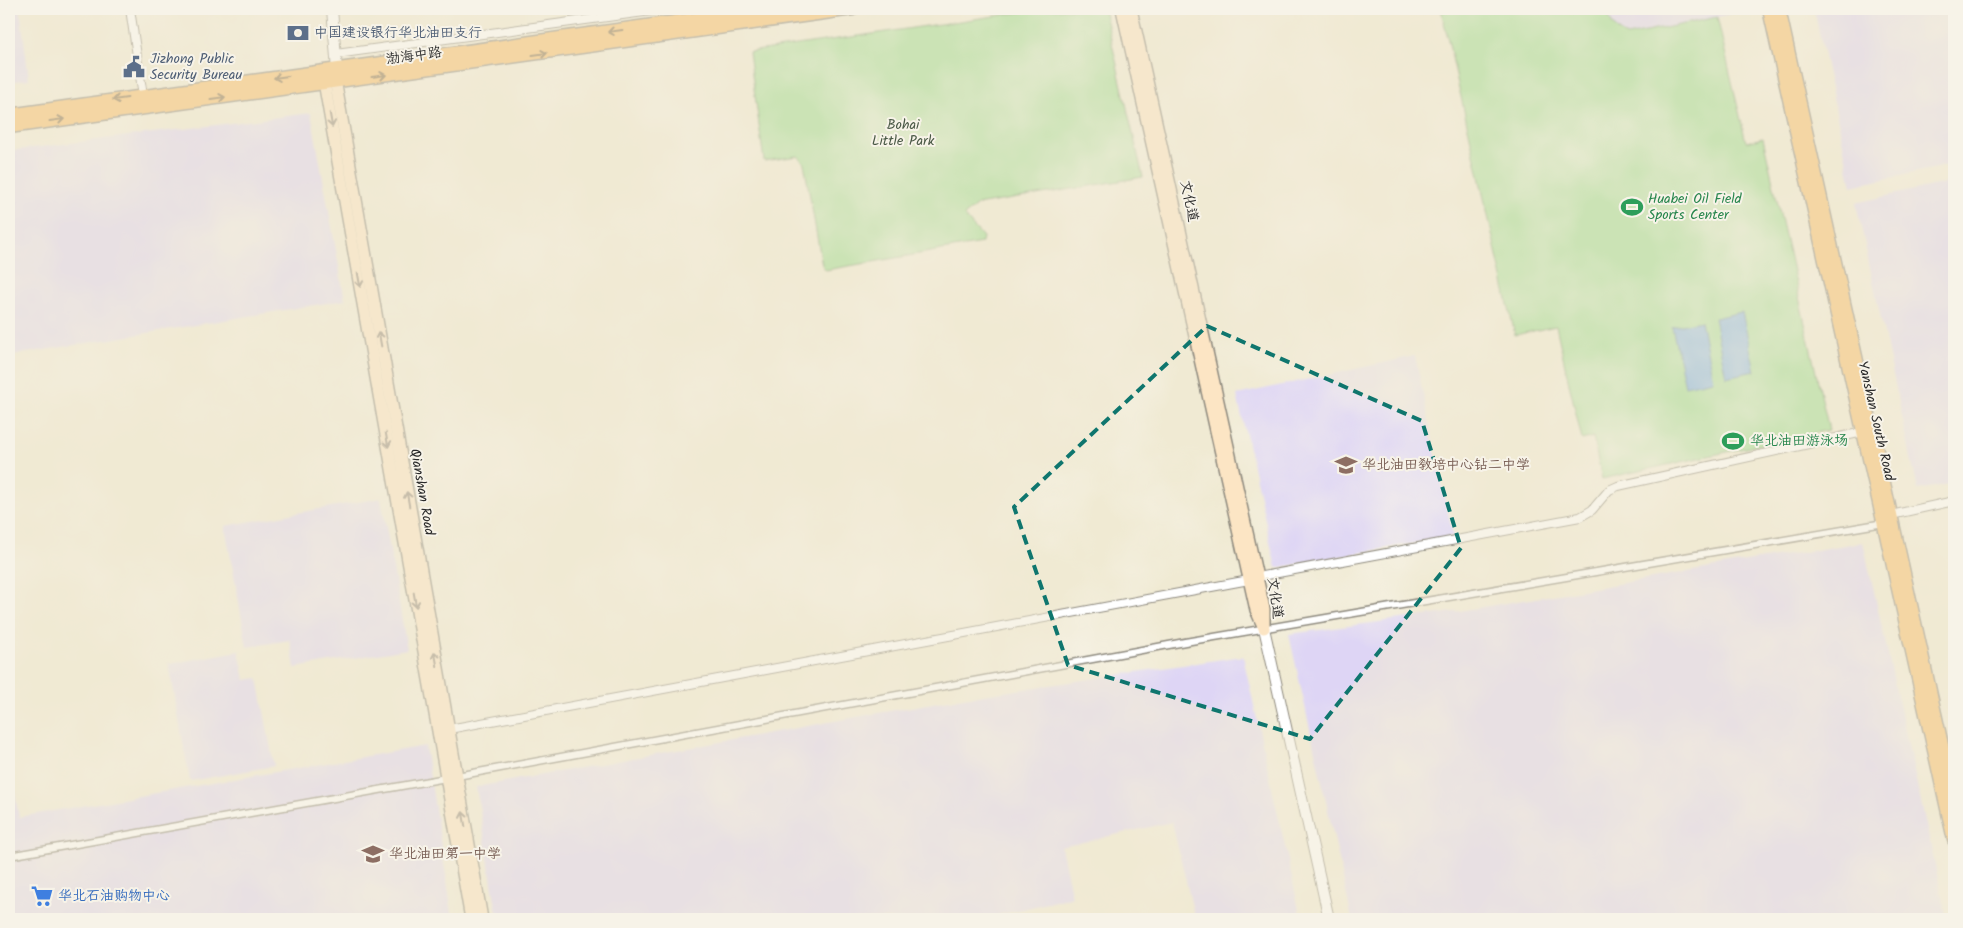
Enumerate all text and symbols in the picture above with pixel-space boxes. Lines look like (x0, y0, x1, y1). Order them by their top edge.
bank icon: 中国建设银行华北油田支行 (285, 20, 311, 46)
place label: 中国建设银行华北油田支行 (314, 22, 482, 44)
one-way arrow (608, 26, 624, 36)
street label: 渤海中路 (385, 41, 443, 71)
place label: Jizhong Public Security Bureau (150, 48, 242, 86)
one-way arrow (532, 49, 548, 59)
public building icon: Jizhong Public Security Bureau (121, 54, 147, 80)
one-way arrow (371, 71, 387, 81)
one-way arrow (274, 72, 290, 82)
one-way arrow (210, 93, 226, 103)
one-way arrow (113, 94, 129, 104)
one-way arrow (326, 111, 336, 127)
park label: Bohai Little Park (872, 114, 935, 152)
one-way arrow (49, 115, 65, 125)
street label: 文化道 (1174, 178, 1204, 224)
place label: Huabei Oil Field Sports Center (1648, 188, 1743, 226)
sports icon: Huabei Oil Field Sports Center (1619, 194, 1645, 220)
one-way arrow (355, 271, 365, 287)
one-way arrow (375, 332, 385, 348)
street label: Yanshan South Road (1852, 359, 1901, 484)
sports icon: 华北油田游泳场 (1720, 428, 1746, 454)
place label: 华北油田游泳场 (1750, 430, 1848, 452)
one-way arrow (383, 431, 393, 447)
street label: Qianshan Road (404, 447, 441, 538)
school or university icon: 华北油田教培中心钻二中学 (1333, 452, 1359, 478)
place label: 华北油田教培中心钻二中学 (1362, 454, 1530, 476)
one-way arrow (403, 492, 413, 508)
street label: 文化道 (1261, 576, 1289, 620)
one-way arrow (411, 592, 421, 608)
one-way arrow (431, 652, 441, 668)
one-way arrow (459, 812, 469, 828)
school or university icon: 华北油田第一中学 (360, 841, 386, 867)
place label: 华北油田第一中学 (389, 843, 501, 865)
supermarket icon: 华北石油购物中心 (29, 883, 55, 909)
place label: 华北石油购物中心 (58, 885, 170, 907)

